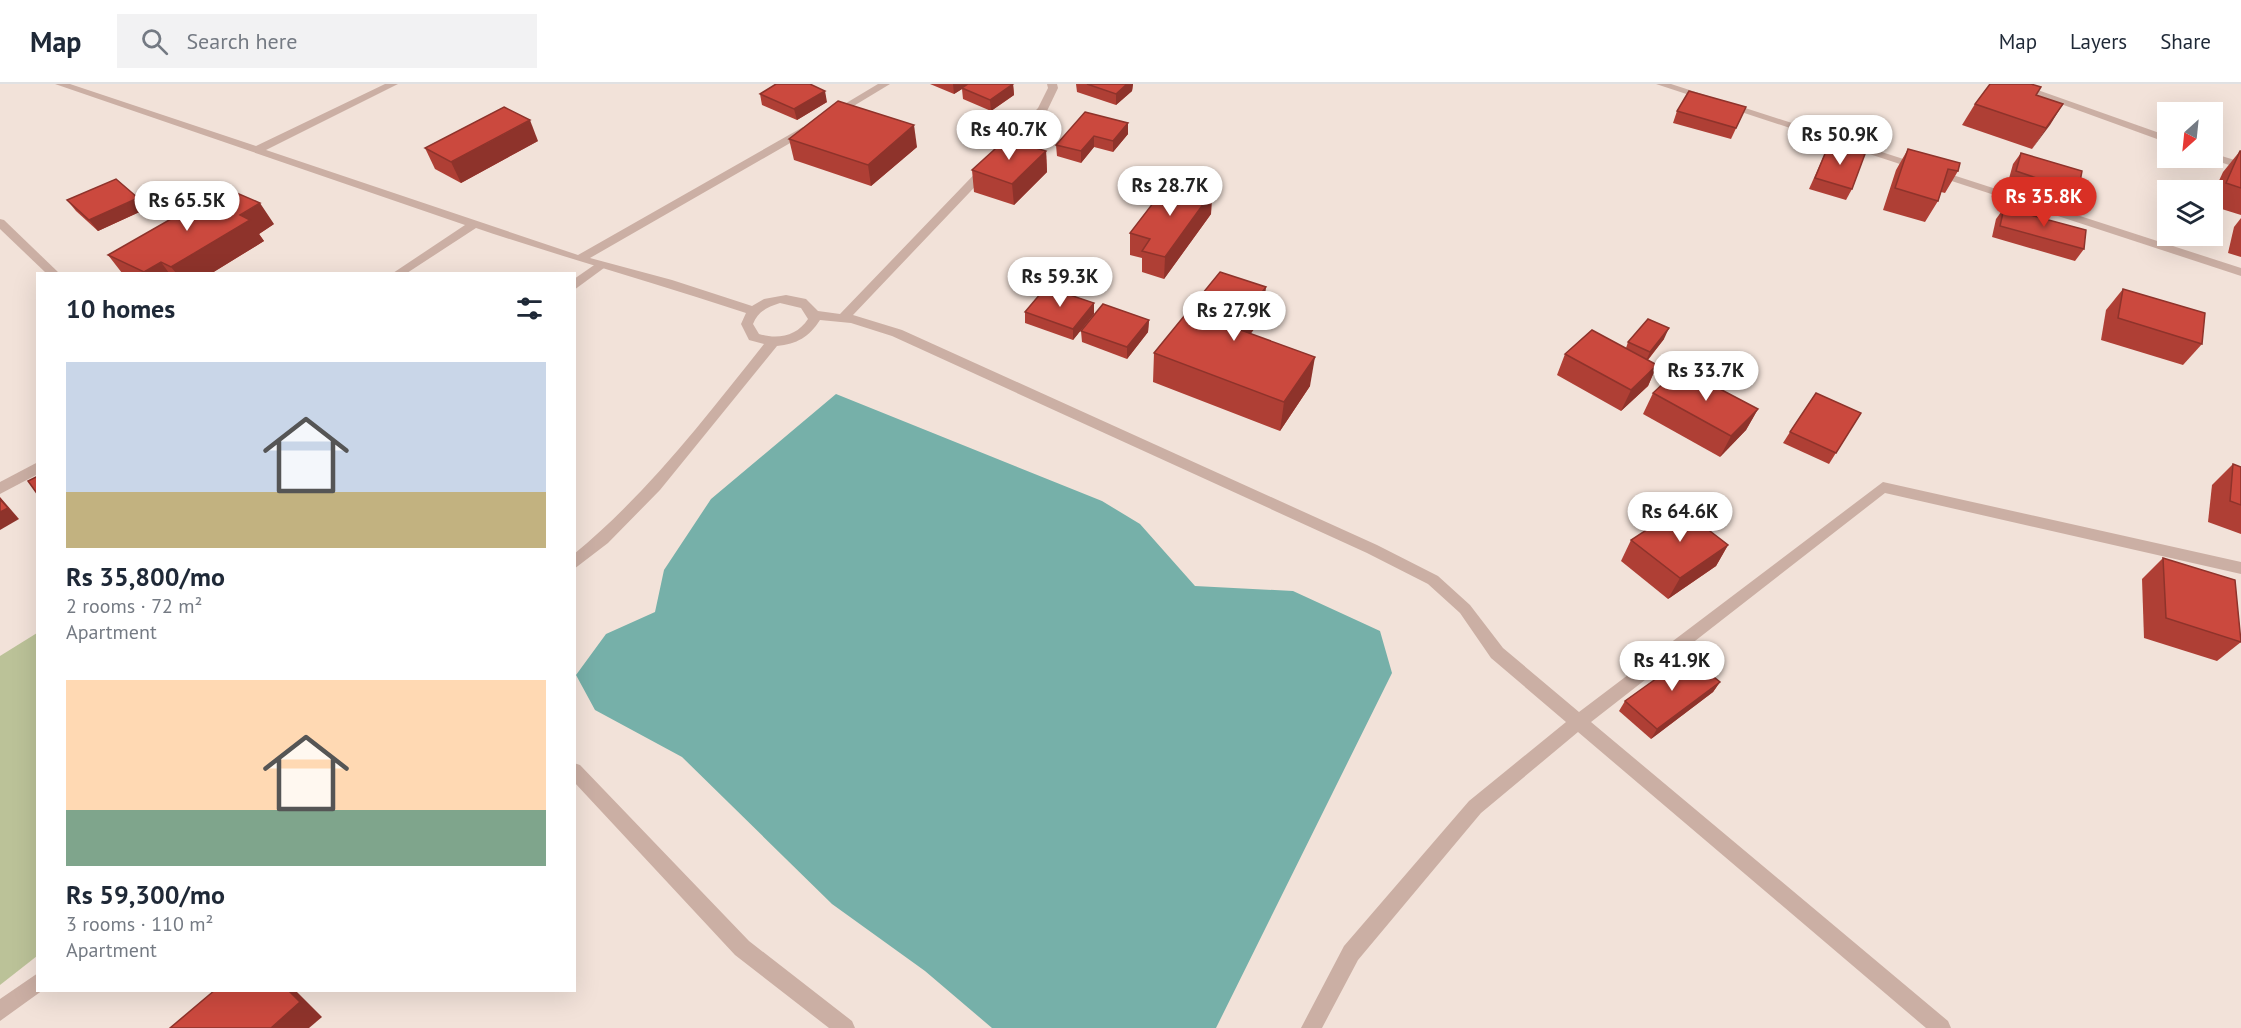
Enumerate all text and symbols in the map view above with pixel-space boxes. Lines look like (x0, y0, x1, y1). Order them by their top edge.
search box (117, 14, 537, 68)
text: Map (30, 23, 81, 60)
icon: search (138, 25, 171, 58)
text: Search here (186, 27, 297, 55)
text: Map (1999, 28, 2037, 55)
text: Layers (2070, 28, 2127, 55)
text: Share (2160, 28, 2211, 55)
north arrow (2157, 102, 2223, 168)
map controls (2157, 102, 2223, 246)
pin: Rs 40.7K (947, 110, 1071, 161)
pin: Rs 50.9K (1778, 115, 1902, 166)
text: Rs 40.7K (971, 116, 1047, 142)
text: Rs 50.9K (1802, 121, 1878, 147)
pin: Rs 28.7K (1108, 166, 1232, 217)
text: Rs 28.7K (1132, 172, 1208, 198)
pin: Rs 35.8K (1982, 177, 2106, 228)
button: layers (2157, 180, 2223, 246)
pin: Rs 65.5K (125, 181, 249, 232)
text: Rs 35.8K (2006, 183, 2082, 209)
text: Rs 65.5K (149, 187, 225, 213)
pin: Rs 59.3K (998, 257, 1122, 308)
text: Rs 59.3K (1022, 263, 1098, 289)
pin: Rs 27.9K (1172, 291, 1296, 342)
text: 10 homes (66, 292, 175, 325)
icon: filters (513, 292, 546, 325)
text: Rs 27.9K (1197, 297, 1271, 323)
pin: Rs 33.7K (1644, 351, 1768, 402)
text: Rs 33.7K (1668, 357, 1744, 383)
icon: home (252, 401, 360, 509)
pin: Rs 64.6K (1618, 492, 1742, 543)
text: Rs 64.6K (1642, 498, 1718, 524)
text: Rs 35,800/mo (66, 560, 225, 593)
text: 2 rooms · 72 m² (66, 593, 202, 619)
text: Apartment (66, 619, 157, 645)
pin: Rs 41.9K (1610, 641, 1734, 692)
text: Rs 41.9K (1634, 647, 1710, 673)
icon: home (252, 719, 360, 827)
text: Rs 59,300/mo (66, 878, 225, 911)
text: 3 rooms · 110 m² (66, 911, 213, 937)
text: Apartment (66, 937, 157, 963)

